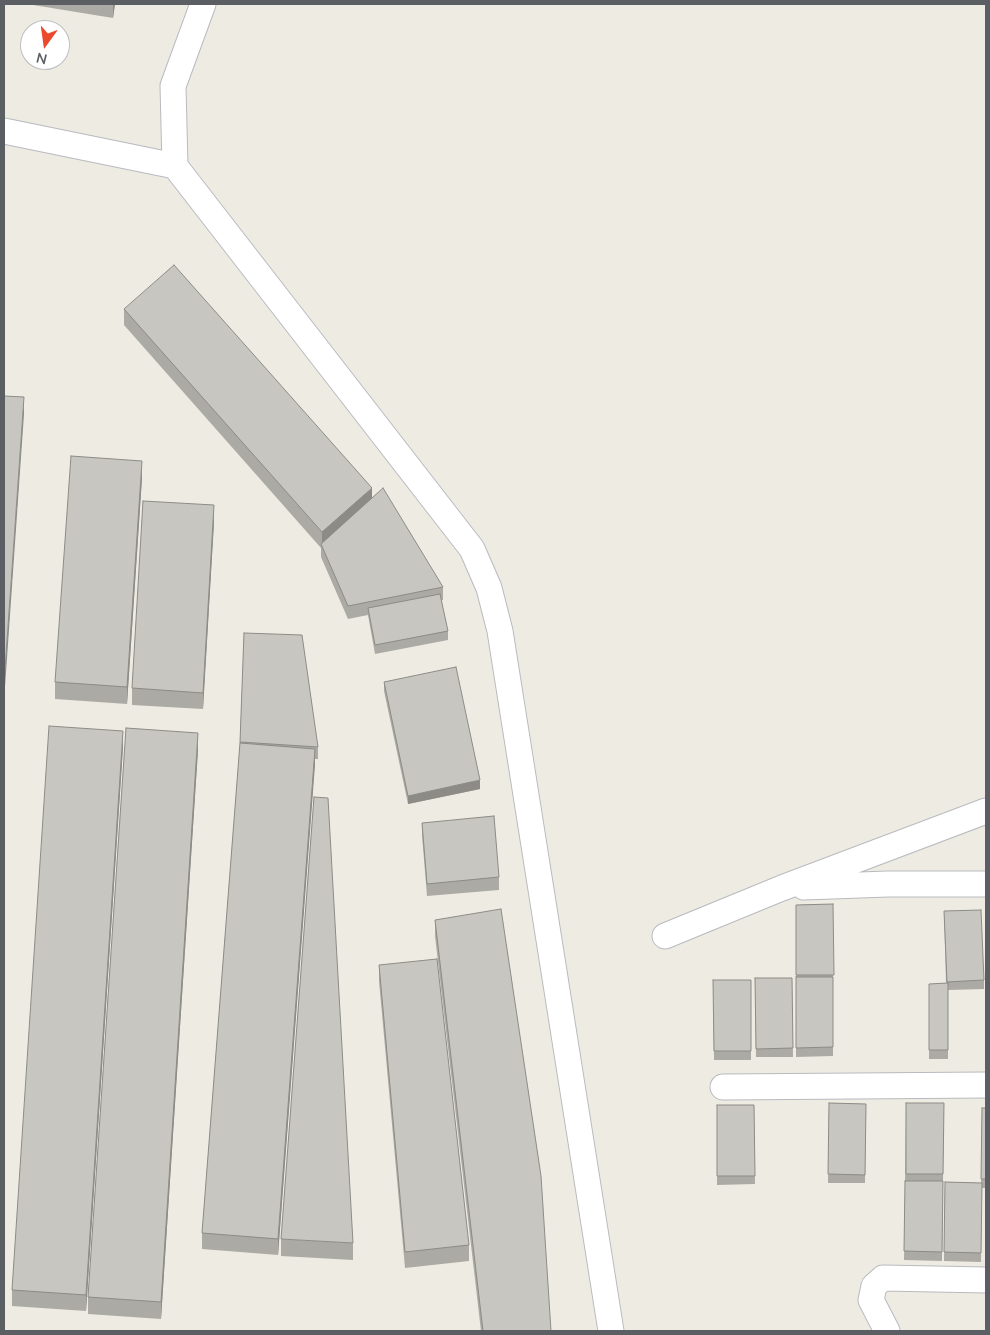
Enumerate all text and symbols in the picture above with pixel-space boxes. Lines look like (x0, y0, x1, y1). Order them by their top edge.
north arrow (20, 20, 70, 70)
text: N (34, 49, 49, 69)

